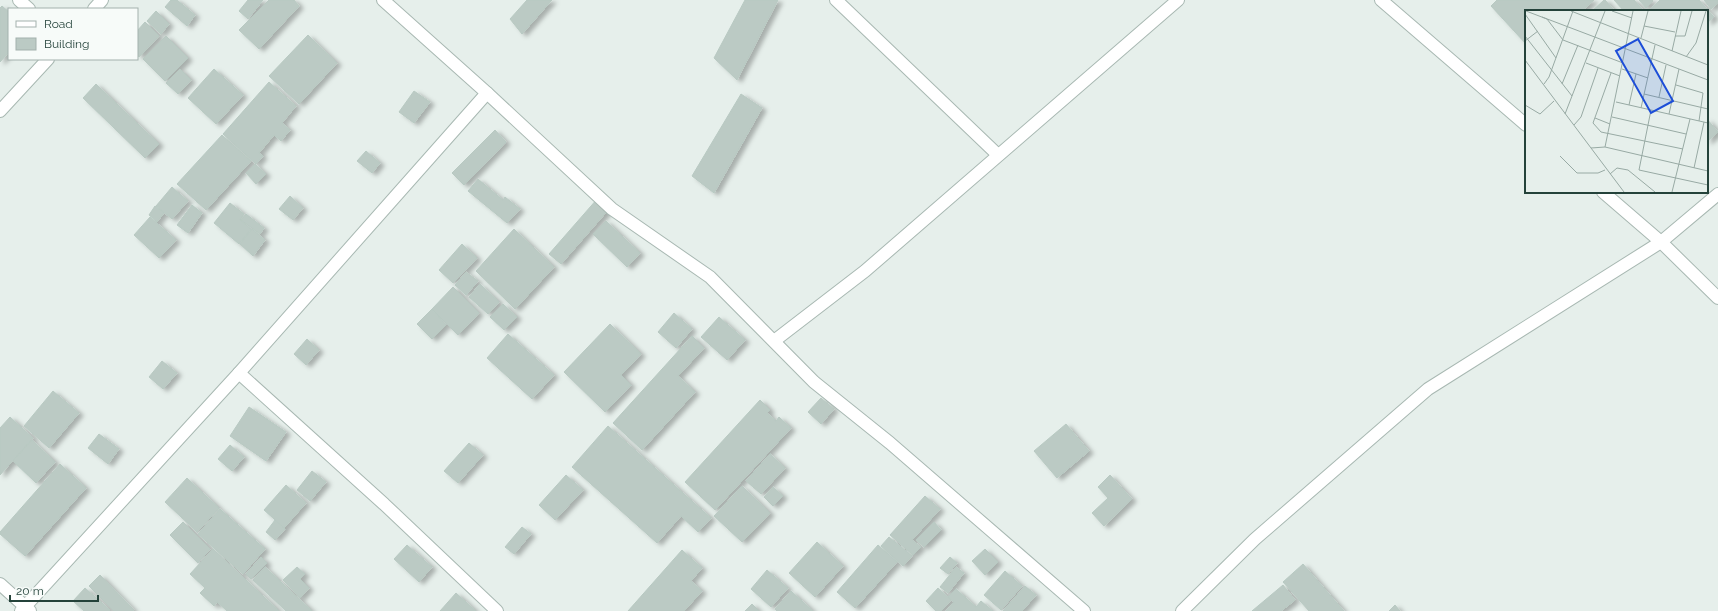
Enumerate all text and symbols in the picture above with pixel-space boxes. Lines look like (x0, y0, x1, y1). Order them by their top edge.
legend (8, 8, 138, 60)
inset map (1525, 10, 1708, 193)
text: Road (44, 17, 73, 31)
text: Building (44, 37, 90, 51)
scale bar (10, 577, 98, 603)
text: 20 m (16, 584, 44, 598)

